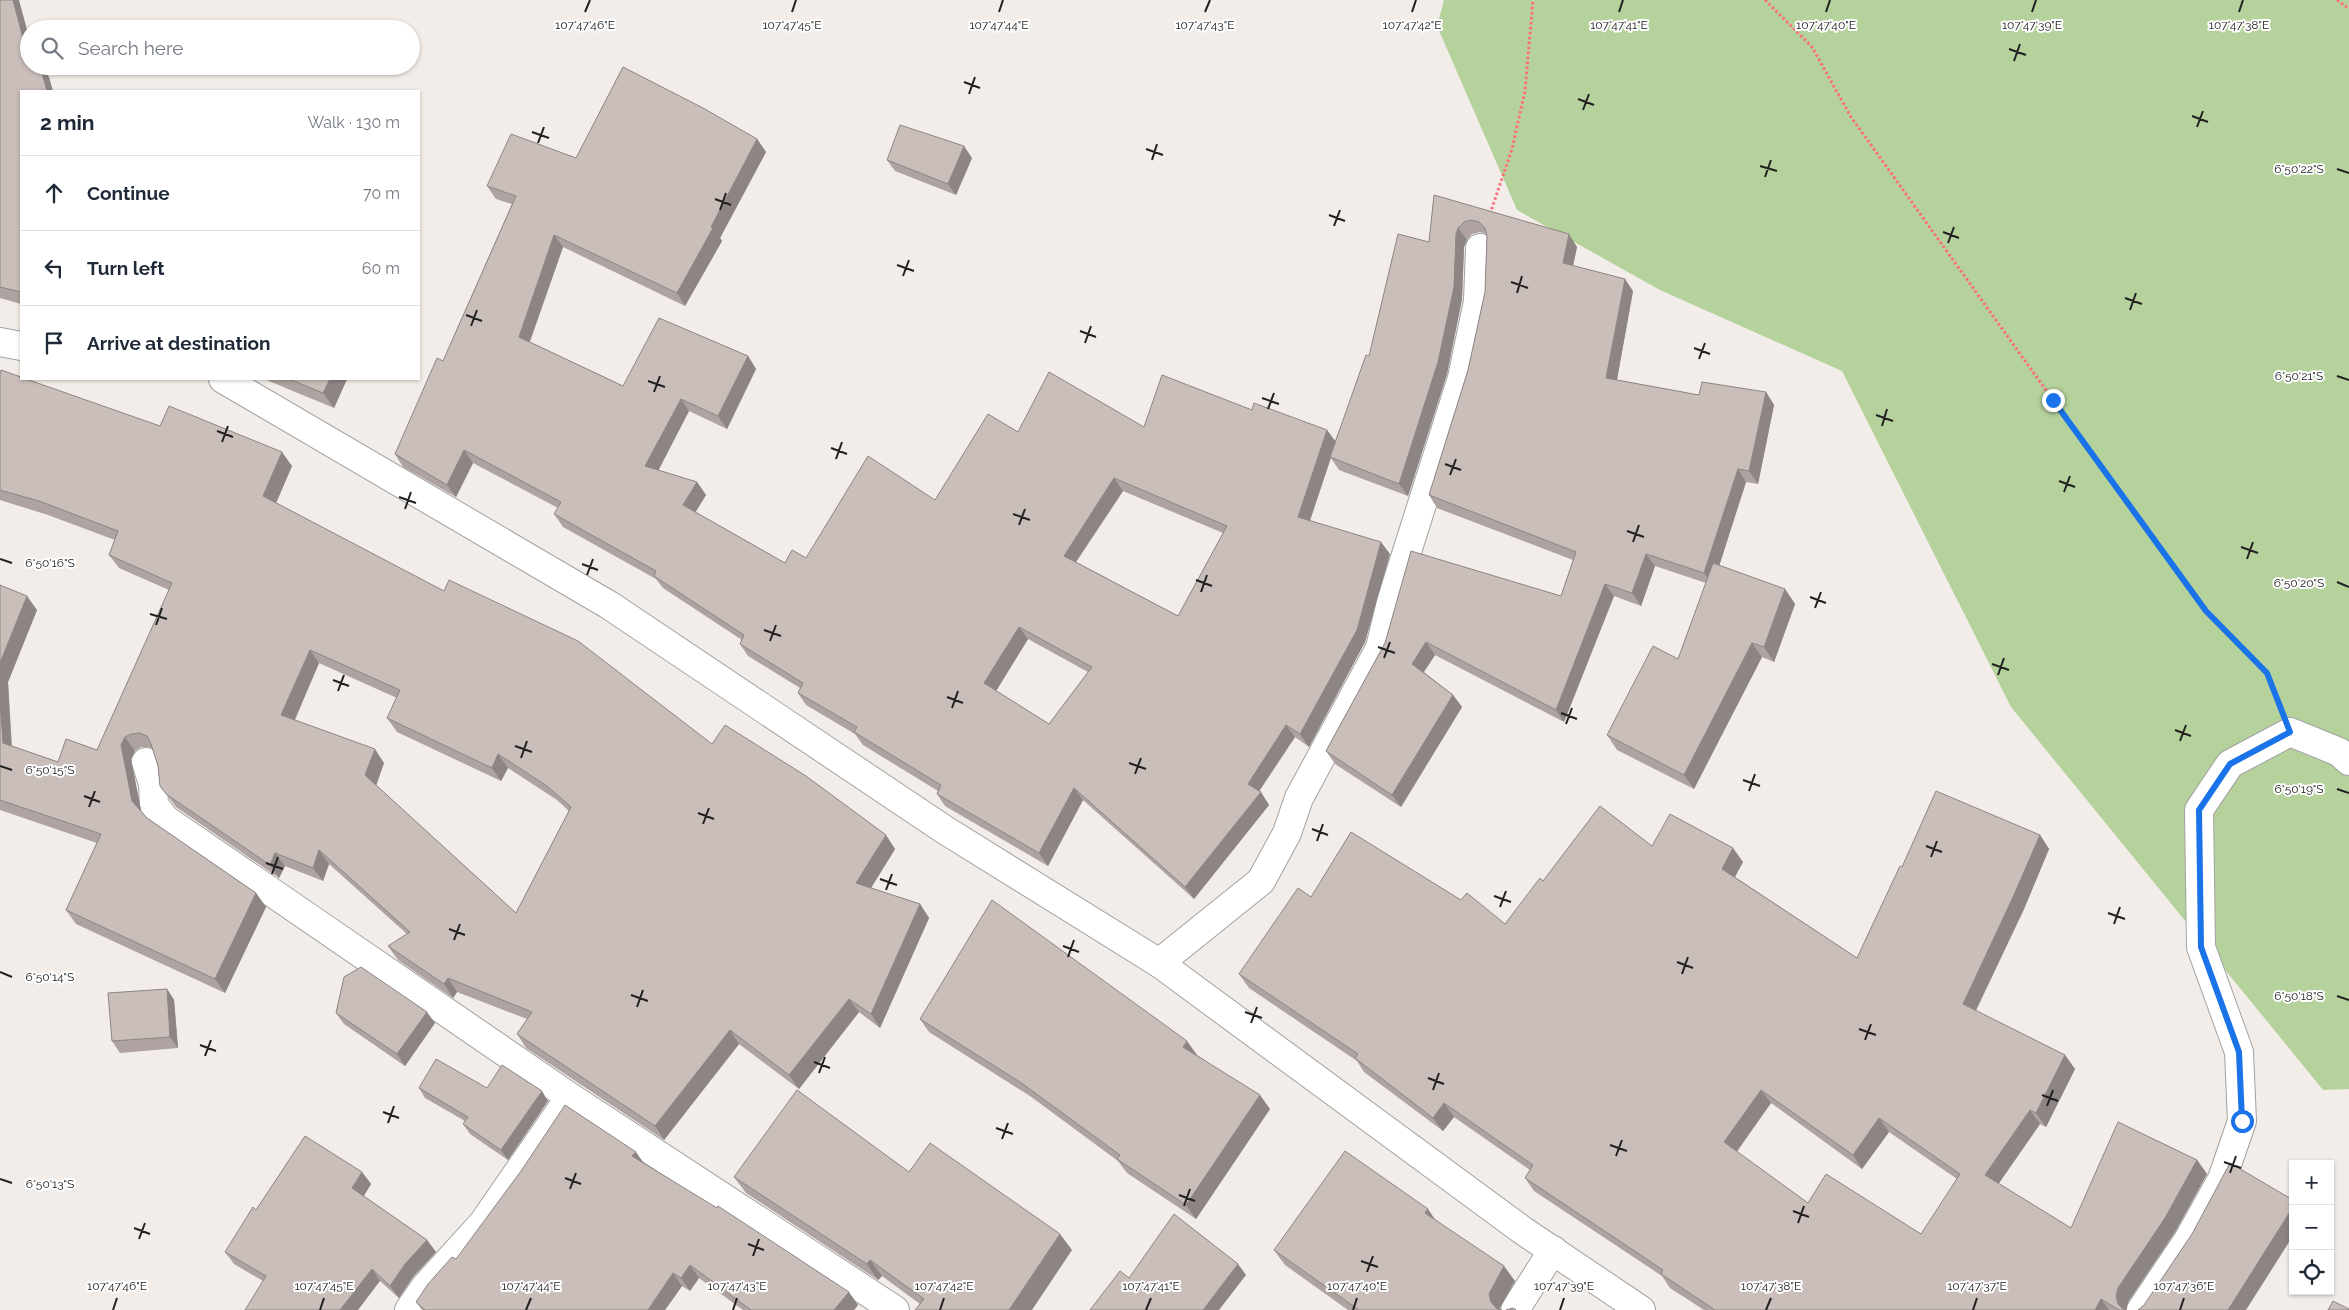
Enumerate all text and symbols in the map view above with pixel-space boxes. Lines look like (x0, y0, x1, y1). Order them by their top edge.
text: 107°47'46"E (555, 18, 615, 32)
text: 107°47'45"E (762, 18, 822, 32)
text: 107°47'44"E (969, 18, 1029, 32)
text: 107°47'43"E (1175, 18, 1235, 32)
text: 107°47'42"E (1383, 18, 1441, 32)
text: 107°47'41"E (1590, 18, 1648, 32)
text: 107°47'40"E (1796, 18, 1856, 32)
text: 107°47'39"E (2002, 18, 2062, 32)
text: 107°47'38"E (2209, 18, 2269, 32)
search box (20, 20, 420, 75)
icon: search (38, 34, 66, 62)
text: Search here (78, 37, 184, 59)
text: 2 min (40, 110, 94, 135)
text: Walk · 130 m (307, 113, 400, 132)
text: 6°50'22"S (2274, 162, 2324, 176)
icon: ahead (40, 179, 68, 207)
text: Continue (87, 182, 170, 204)
text: 70 m (363, 184, 400, 203)
icon: left (40, 254, 68, 282)
text: Turn left (87, 257, 164, 279)
text: 60 m (362, 259, 400, 278)
icon: arrive (40, 329, 68, 357)
text: Arrive at destination (87, 332, 271, 354)
text: 6°50'21"S (2275, 369, 2323, 383)
route end (2042, 389, 2065, 412)
text: 6°50'16"S (25, 556, 75, 570)
text: 6°50'20"S (2274, 576, 2324, 590)
text: 6°50'15"S (26, 763, 74, 777)
text: 6°50'19"S (2274, 782, 2324, 796)
text: 6°50'14"S (26, 970, 74, 984)
text: 6°50'18"S (2274, 989, 2324, 1003)
route start (2231, 1110, 2254, 1133)
map controls (2289, 1160, 2334, 1295)
button: + (2289, 1160, 2334, 1205)
text: 6°50'13"S (26, 1177, 74, 1191)
button: − (2289, 1205, 2334, 1250)
button: locate (2289, 1250, 2334, 1295)
text: 107°47'46"E (87, 1279, 147, 1293)
text: 107°47'45"E (294, 1279, 354, 1293)
text: 107°47'44"E (501, 1279, 561, 1293)
text: 107°47'43"E (707, 1279, 767, 1293)
text: 107°47'42"E (915, 1279, 973, 1293)
text: 107°47'41"E (1122, 1279, 1180, 1293)
text: 107°47'40"E (1327, 1279, 1387, 1293)
text: 107°47'39"E (1534, 1279, 1594, 1293)
text: 107°47'38"E (1741, 1279, 1801, 1293)
text: 107°47'37"E (1947, 1279, 2007, 1293)
text: 107°47'36"E (2154, 1279, 2214, 1293)

